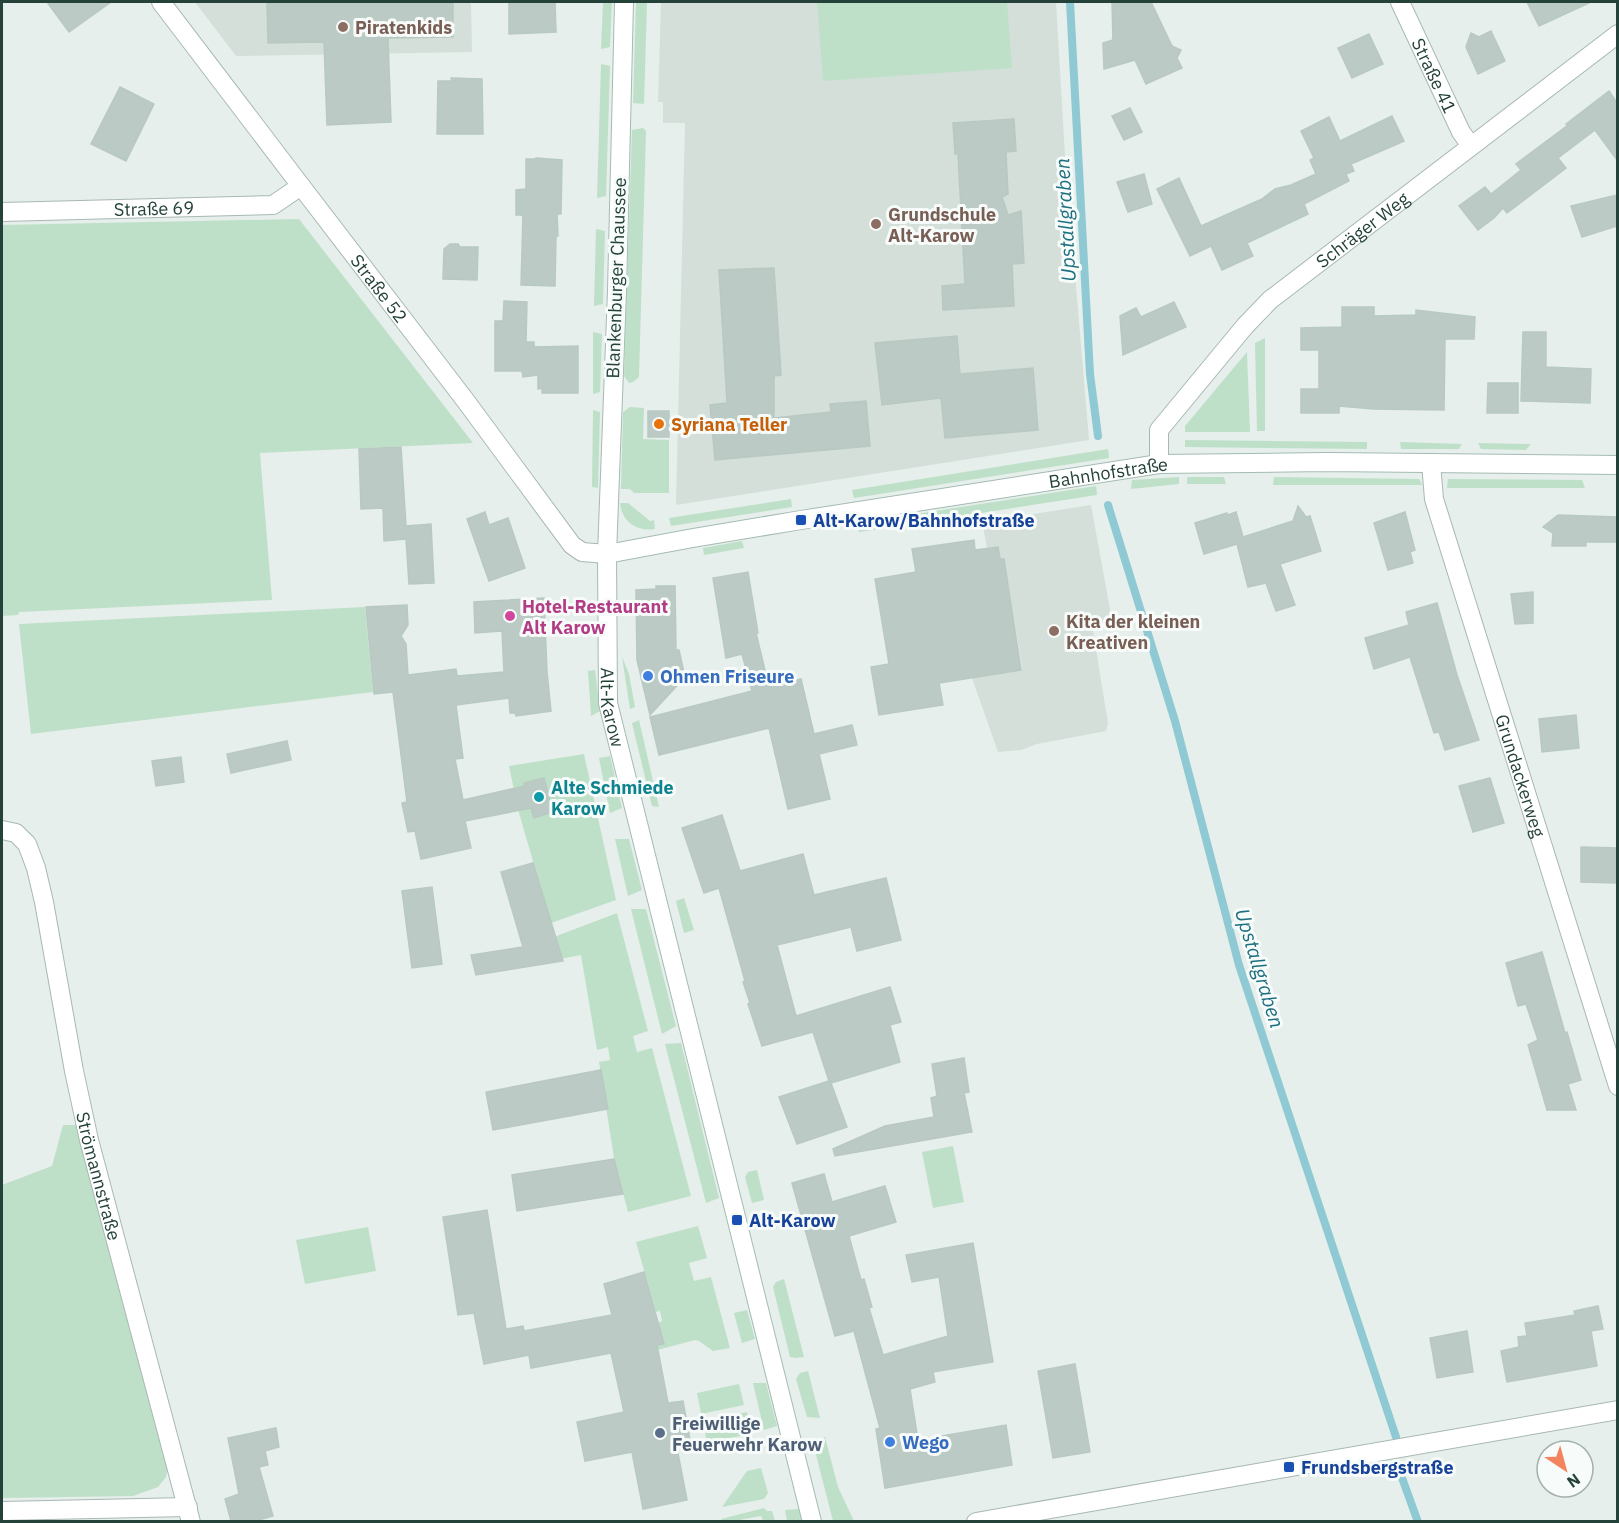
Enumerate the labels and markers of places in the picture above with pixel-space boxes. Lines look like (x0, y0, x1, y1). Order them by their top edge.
place label: Piratenkids (355, 16, 452, 39)
marker: Piratenkids (336, 20, 350, 34)
place label: Grundschule Alt-Karow (888, 203, 996, 247)
marker: Grundschule Alt-Karow (869, 217, 883, 231)
place label: Syriana Teller (671, 413, 787, 436)
marker: Syriana Teller (652, 417, 666, 431)
place label: Alt-Karow/Bahnhofstraße (813, 509, 1035, 532)
marker: Alt-Karow/Bahnhofstraße (794, 513, 808, 527)
place label: Hotel-Restaurant Alt Karow (522, 595, 668, 639)
marker: Hotel-Restaurant Alt Karow (503, 609, 517, 623)
place label: Kita der kleinen Kreativen (1066, 610, 1200, 654)
marker: Kita der kleinen Kreativen (1047, 624, 1061, 638)
place label: Ohmen Friseure (660, 665, 794, 688)
marker: Ohmen Friseure (641, 669, 655, 683)
place label: Alte Schmiede Karow (551, 776, 674, 820)
marker: Alte Schmiede Karow (532, 790, 546, 804)
place label: Alt-Karow (749, 1209, 836, 1232)
marker: Alt-Karow (730, 1213, 744, 1227)
place label: Freiwillige Feuerwehr Karow (672, 1412, 822, 1456)
marker: Freiwillige Feuerwehr Karow (653, 1426, 667, 1440)
place label: Wego (902, 1431, 949, 1454)
marker: Wego (883, 1435, 897, 1449)
place label: Frundsbergstraße (1301, 1456, 1454, 1479)
marker: Frundsbergstraße (1282, 1460, 1296, 1474)

